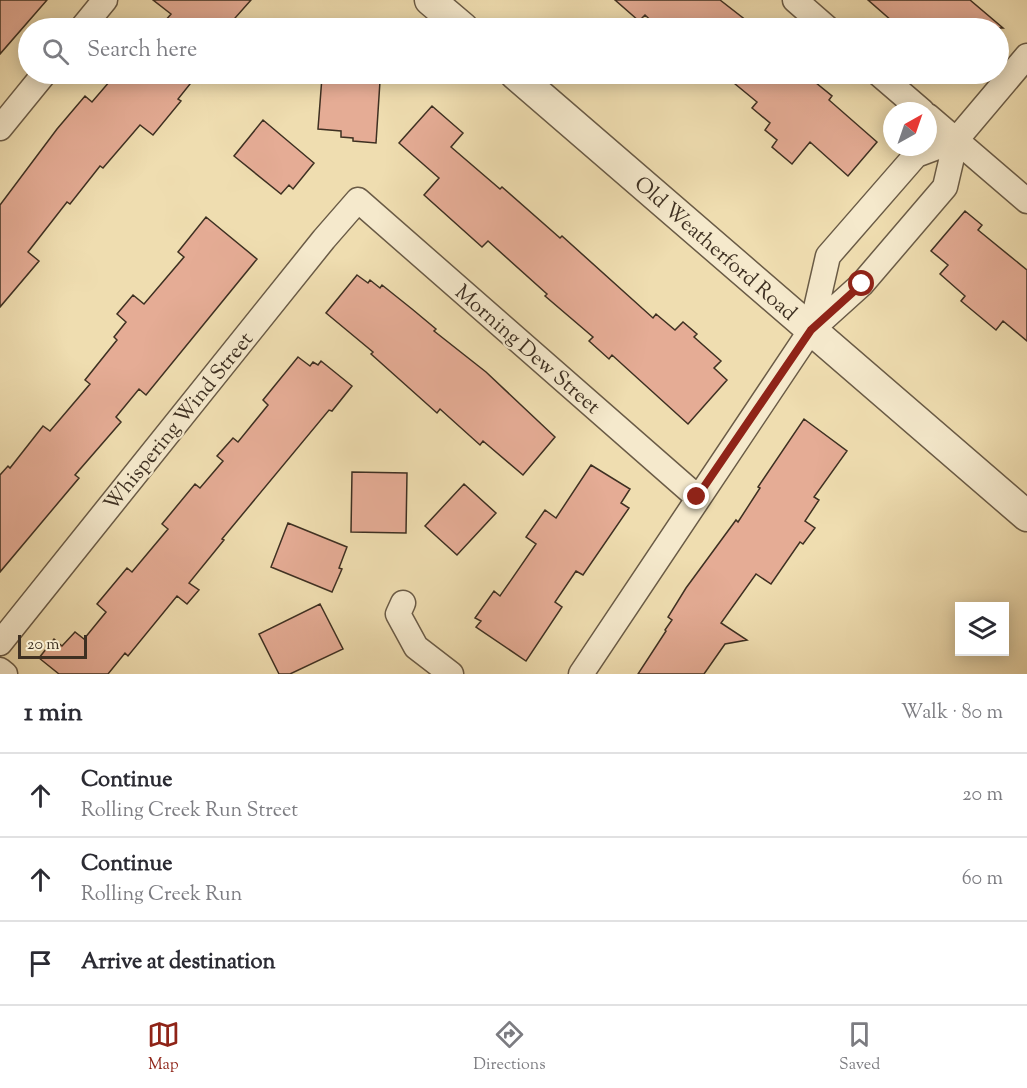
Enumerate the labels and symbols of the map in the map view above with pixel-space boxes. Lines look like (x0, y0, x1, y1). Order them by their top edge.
north arrow (883, 102, 937, 156)
street label: Old Weatherford Road (627, 170, 803, 329)
route start (848, 270, 874, 296)
street label: Morning Dew Street (447, 279, 606, 422)
street label: Whispering Wind Street (98, 326, 261, 518)
route end (683, 483, 709, 509)
scale bar (18, 632, 87, 660)

